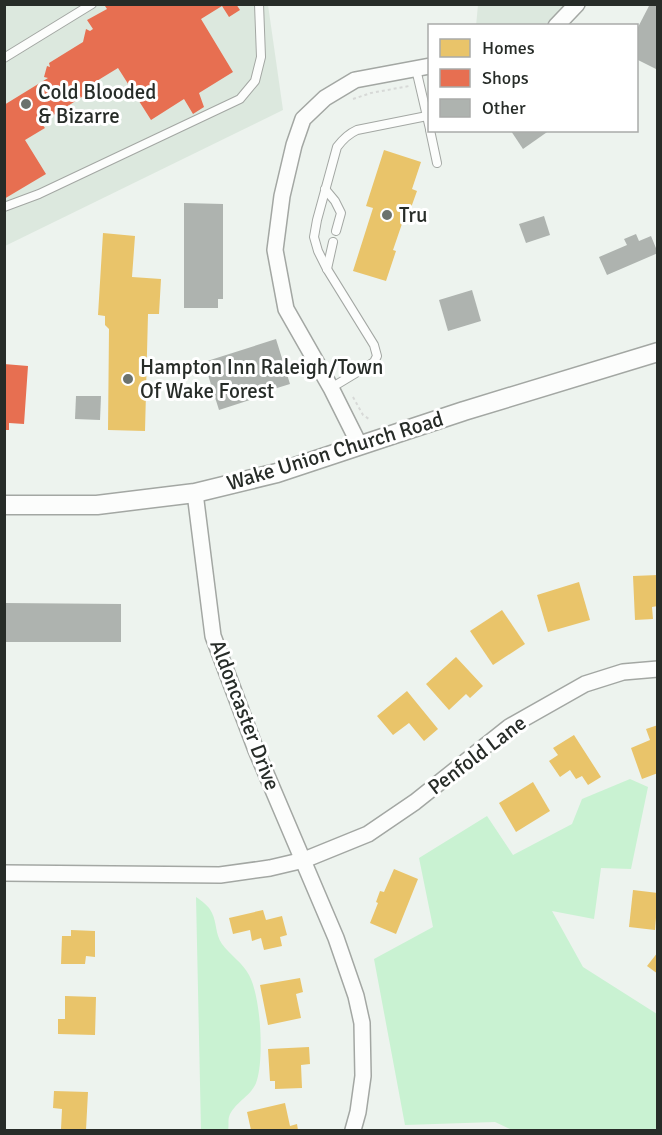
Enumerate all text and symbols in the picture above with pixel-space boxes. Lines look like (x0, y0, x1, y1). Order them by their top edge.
legend (428, 24, 638, 132)
text: Homes (482, 37, 535, 59)
text: Shops (482, 67, 529, 89)
place label: Cold Blooded & Bizarre (38, 79, 157, 129)
marker: Cold Blooded & Bizarre (19, 97, 33, 111)
text: Other (482, 97, 526, 119)
place label: Tru (399, 202, 428, 228)
marker: Tru (380, 208, 394, 222)
place label: Hampton Inn Raleigh/Town Of Wake Forest (140, 354, 383, 404)
marker: Hampton Inn Raleigh/Town Of Wake Forest (121, 372, 135, 386)
street label: Wake Union Church Road (224, 406, 446, 496)
street label: Aldoncaster Drive (204, 636, 286, 794)
street label: Penfold Lane (423, 710, 531, 800)

